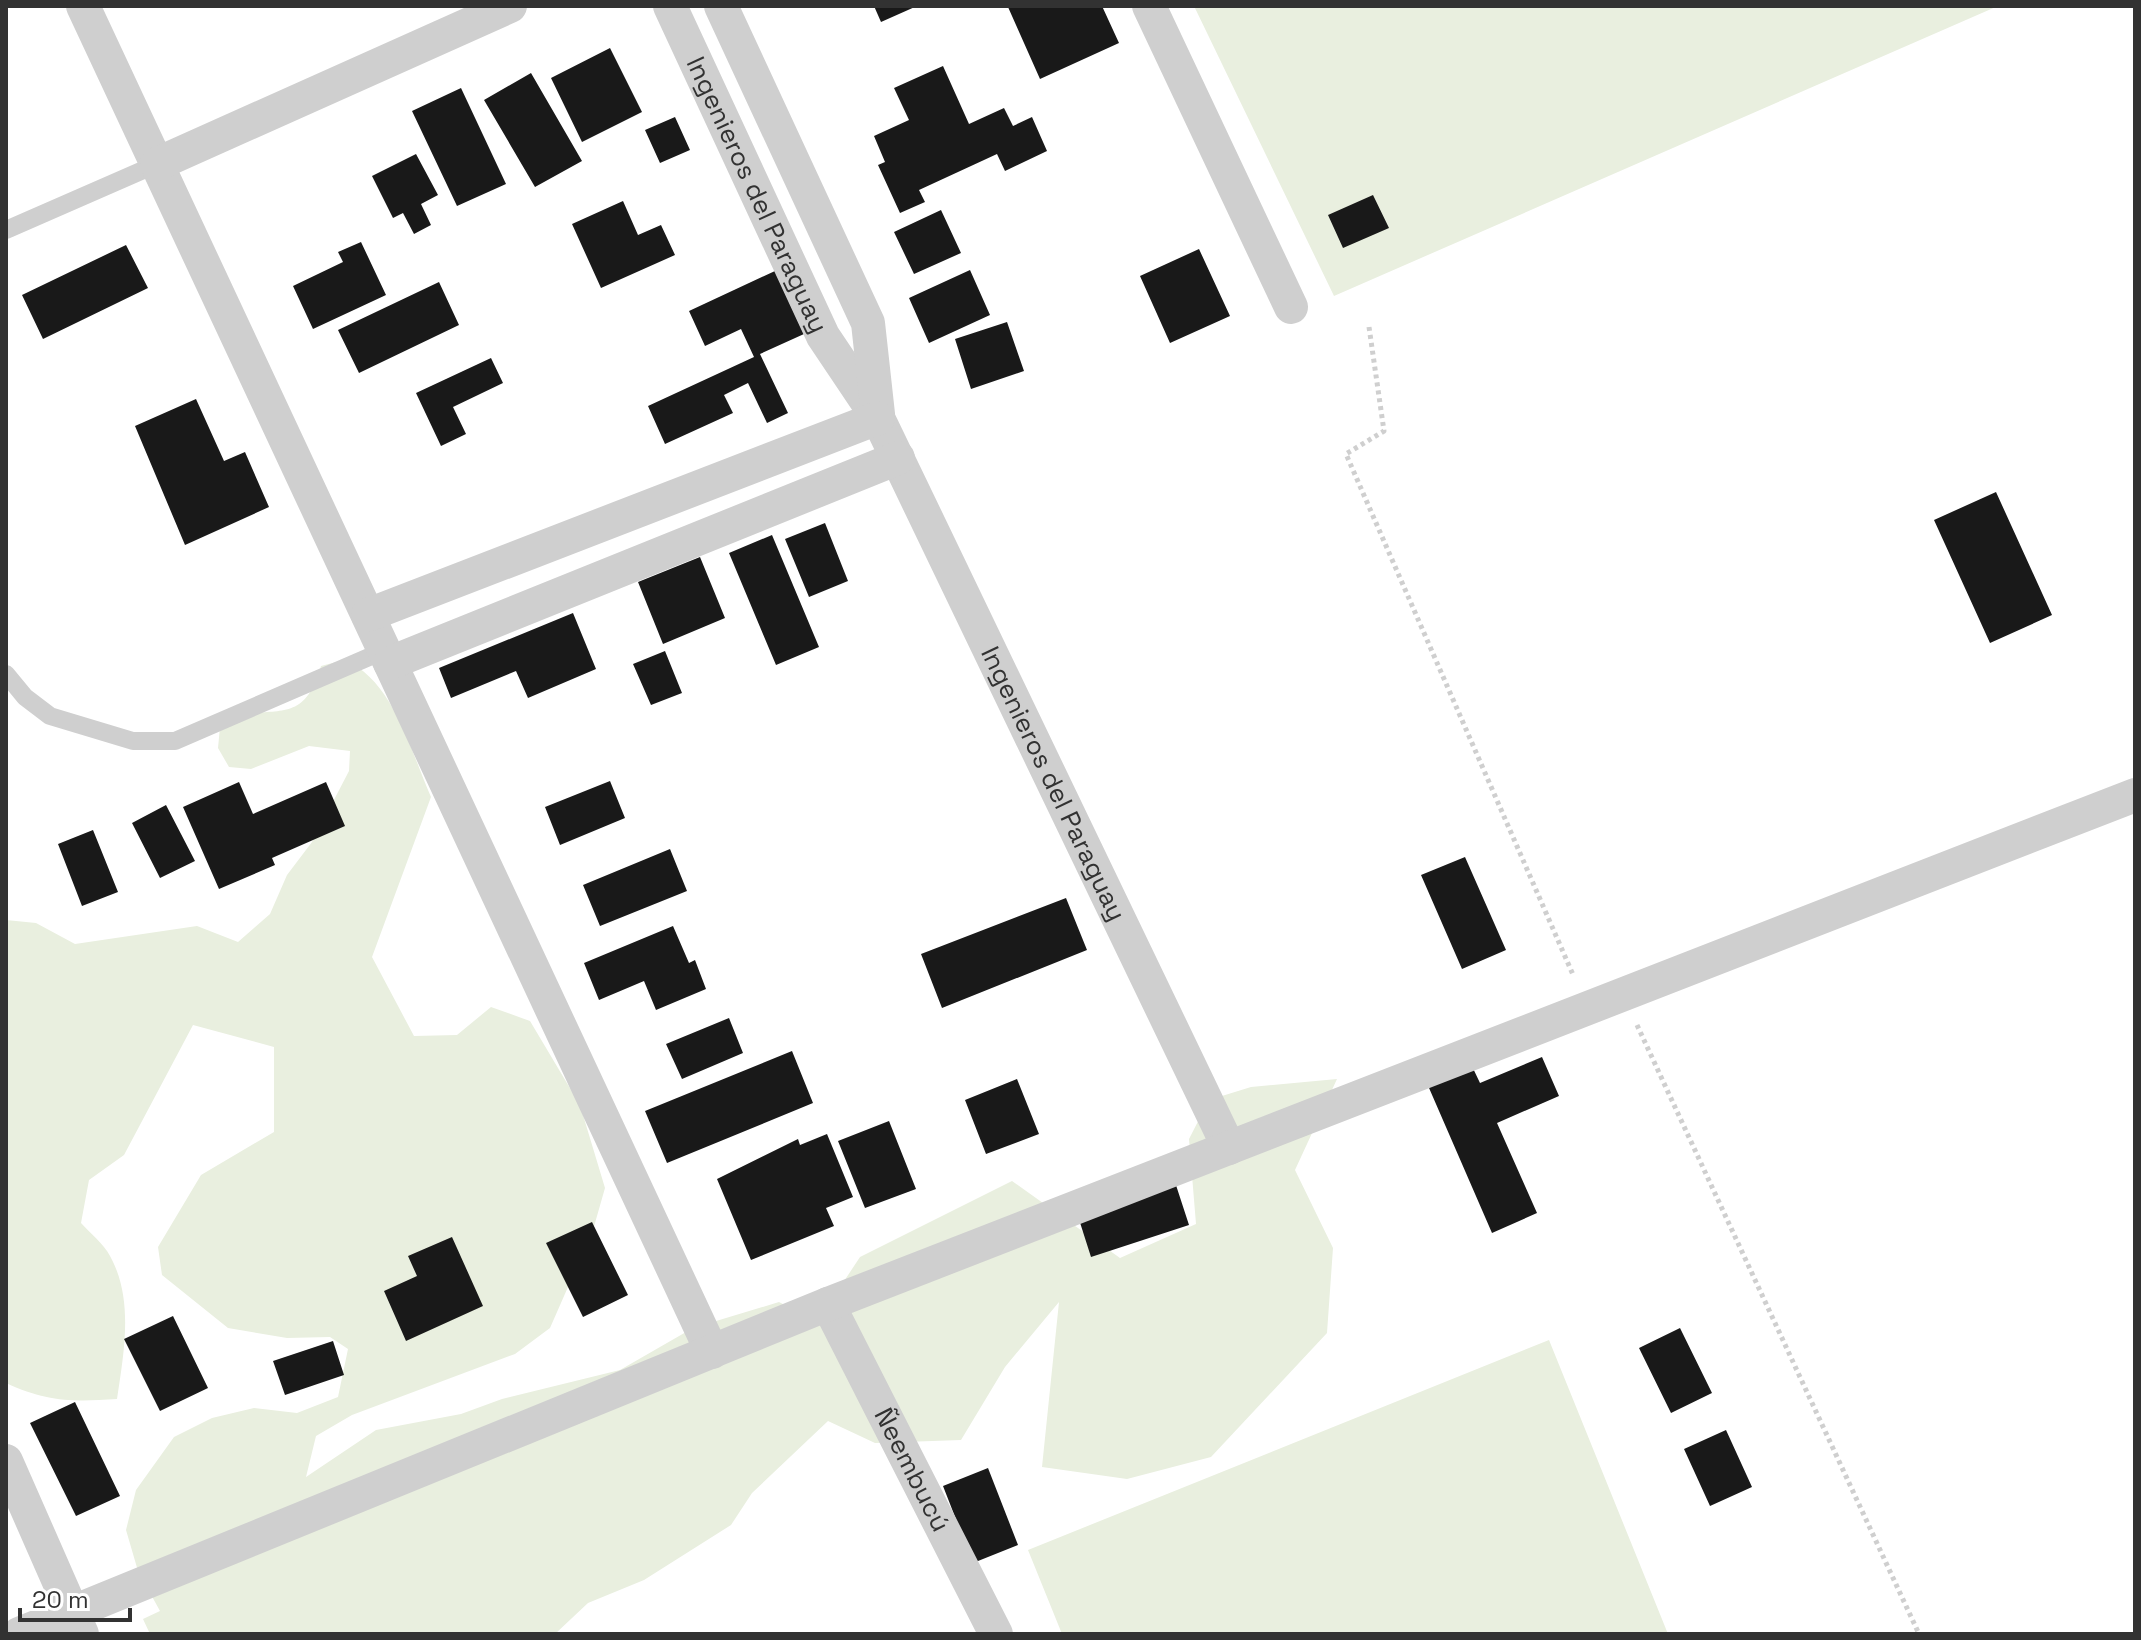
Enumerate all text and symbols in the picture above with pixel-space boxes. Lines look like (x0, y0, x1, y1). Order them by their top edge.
street label: Ingenieros del Paraguay (679, 51, 836, 338)
street label: Ingenieros del Paraguay (973, 641, 1134, 926)
street label: Ñeembucú (867, 1402, 958, 1537)
scale bar (20, 1572, 130, 1622)
text: 20 m (32, 1584, 89, 1615)

